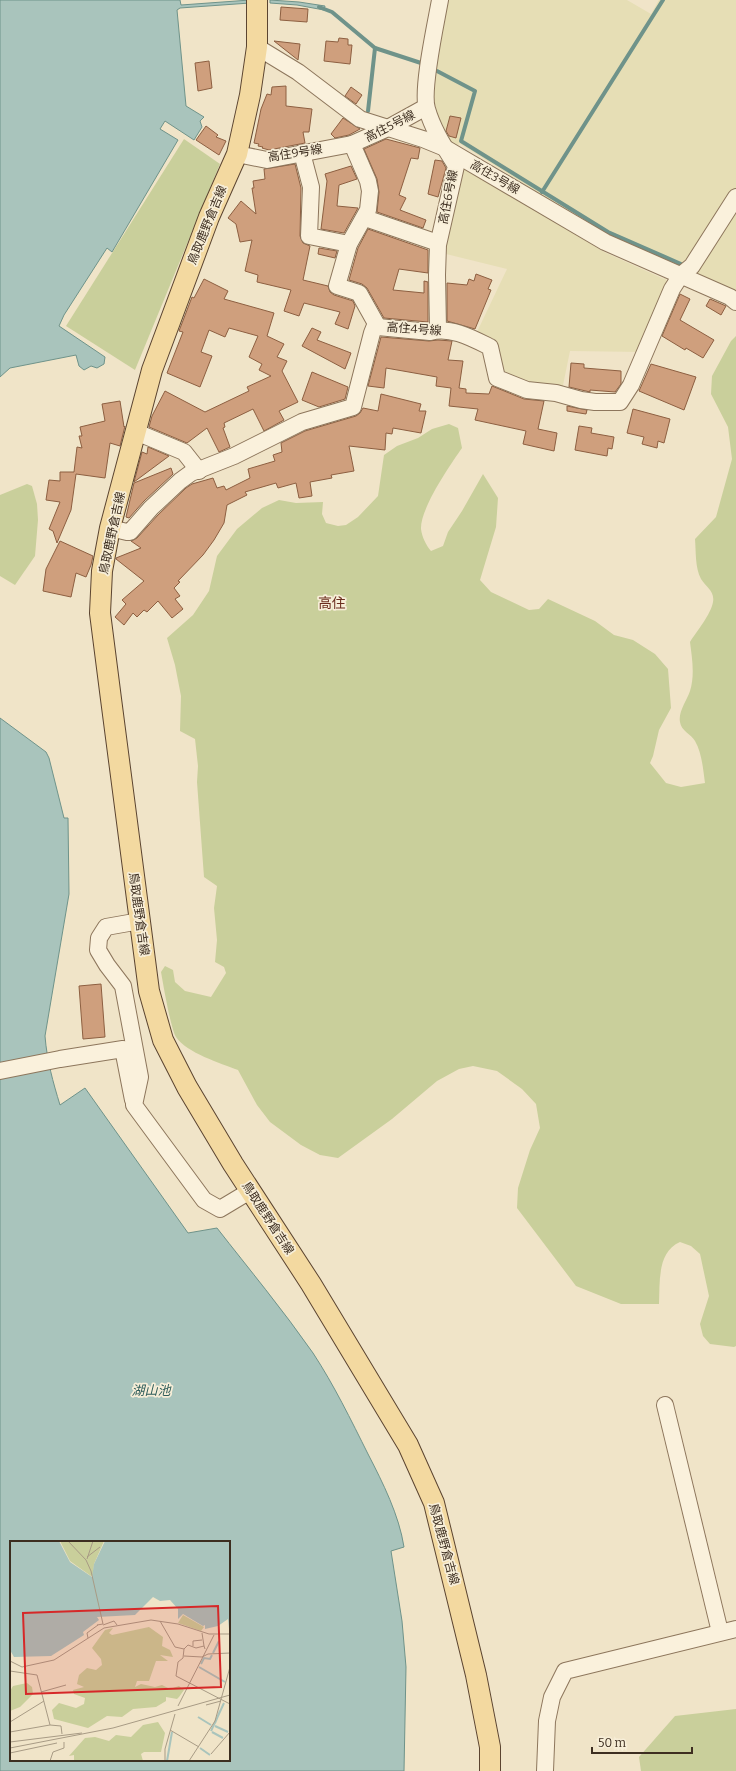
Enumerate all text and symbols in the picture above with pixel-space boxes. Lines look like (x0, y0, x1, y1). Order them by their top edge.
street label: 高住5号線 (363, 107, 417, 145)
street label: 高住9号線 (267, 142, 323, 164)
street label: 高住3号線 (468, 157, 522, 197)
street label: 高住6号線 (436, 169, 460, 225)
street label: 鳥取鹿野倉吉線 (185, 183, 229, 267)
street label: 高住4号線 (386, 320, 442, 338)
street label: 鳥取鹿野倉吉線 (96, 490, 128, 576)
district label: 高住 (318, 595, 346, 612)
street label: 鳥取鹿野倉吉線 (126, 871, 152, 957)
street label: 鳥取鹿野倉吉線 (239, 1179, 297, 1257)
water label: 湖山池 (131, 1383, 172, 1398)
street label: 鳥取鹿野倉吉線 (426, 1502, 462, 1586)
inset map (10, 1541, 230, 1761)
scale bar (592, 1729, 692, 1755)
text: 50 m (598, 1736, 627, 1750)

